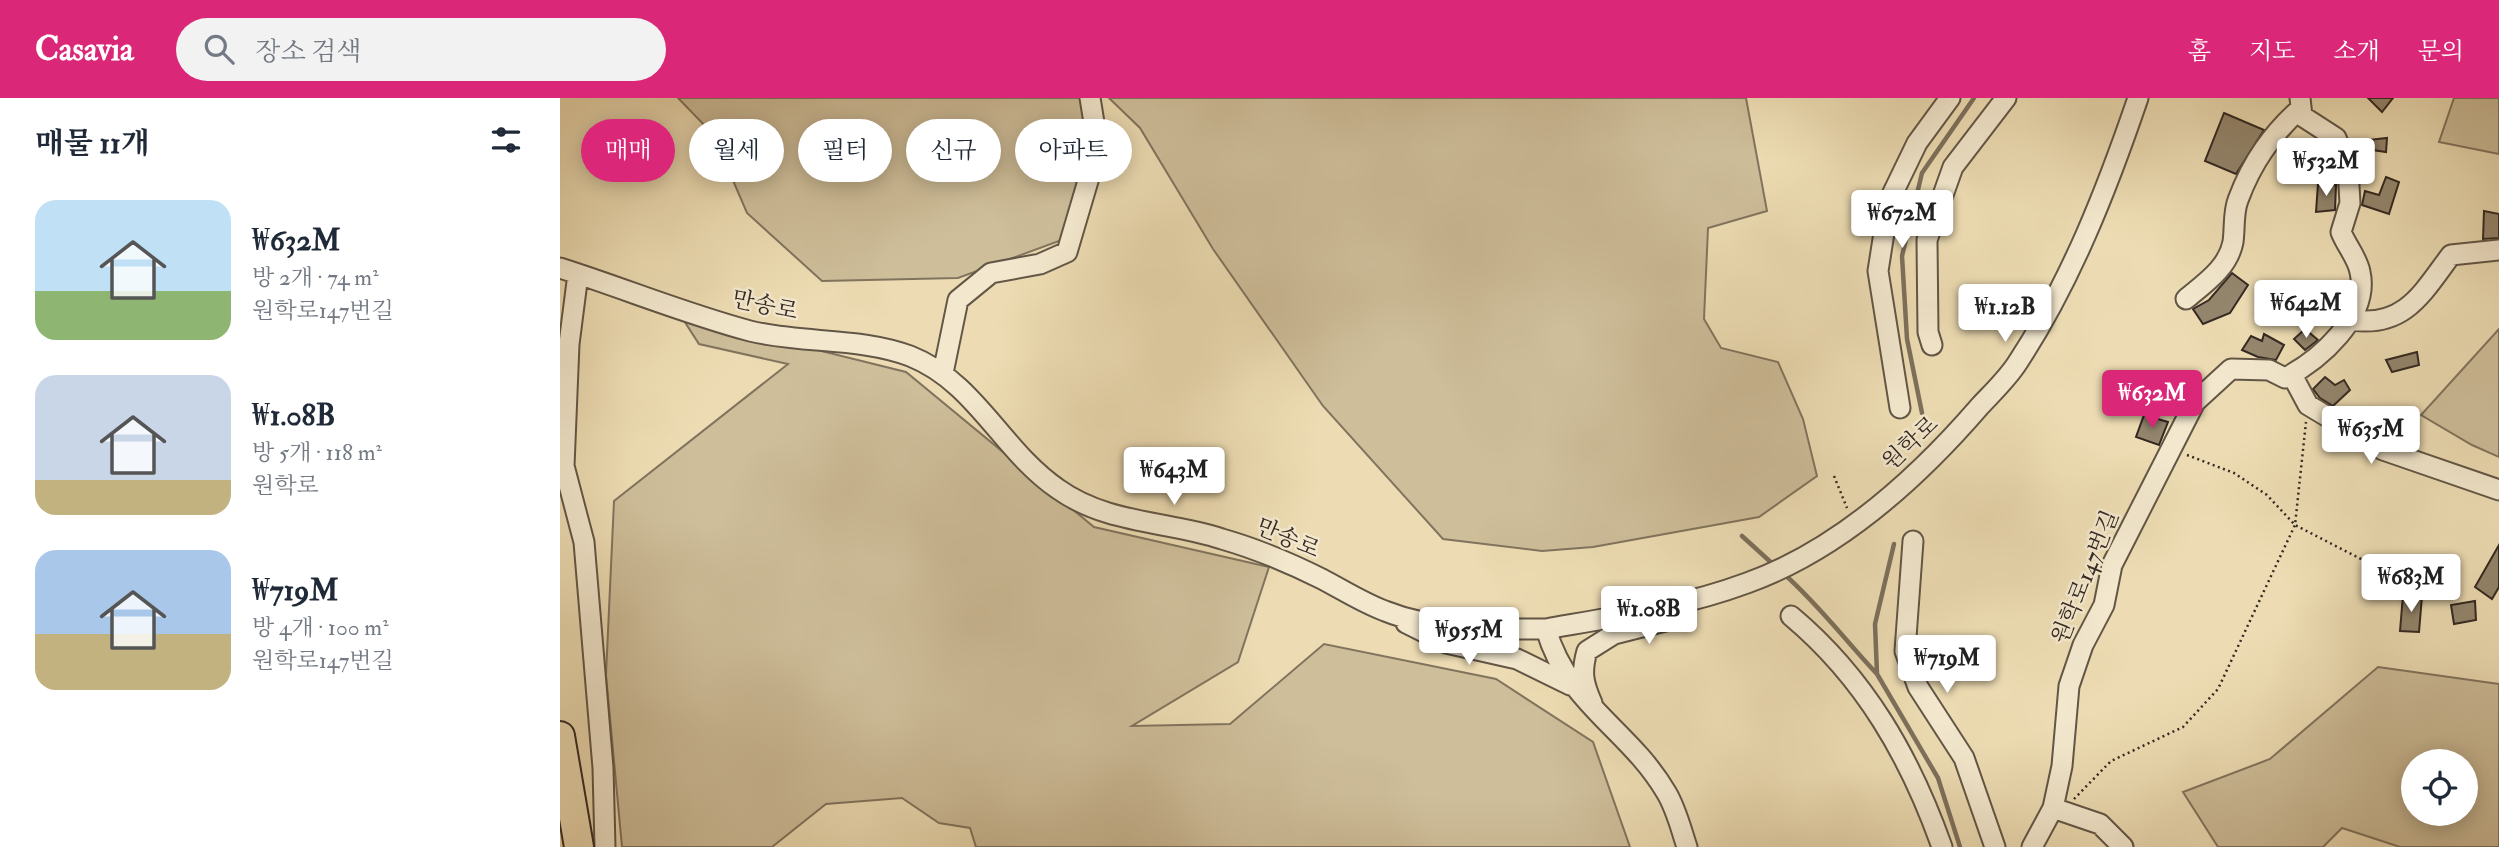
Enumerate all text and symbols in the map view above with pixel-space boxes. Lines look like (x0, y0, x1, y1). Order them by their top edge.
search box (176, 18, 666, 81)
text: Casavia (35, 29, 134, 70)
icon: search (200, 30, 238, 68)
text: 장소 검색 (256, 36, 361, 68)
text: 홈 (2188, 36, 2211, 67)
text: 지도 (2249, 36, 2295, 67)
text: 소개 (2333, 36, 2380, 67)
text: 문의 (2418, 36, 2464, 67)
chip: 매매 (581, 119, 675, 182)
chip: 월세 (689, 119, 784, 182)
chip: 필터 (798, 119, 892, 182)
chip: 신규 (906, 119, 1001, 182)
chip: 아파트 (1015, 119, 1132, 182)
icon: filters (487, 121, 525, 159)
text: 매물 11개 (35, 125, 150, 162)
pin: ₩532M (2277, 139, 2375, 198)
text: ₩532M (2293, 146, 2359, 175)
pin: ₩672M (1853, 190, 1951, 250)
text: ₩672M (1867, 198, 1937, 227)
text: ₩632M (252, 222, 341, 259)
icon: home (91, 228, 175, 312)
text: 방 2개 · 74 m² (252, 263, 379, 292)
pin: ₩642M (2257, 280, 2355, 340)
street label: 만송로 (729, 284, 801, 326)
pin: ₩1.12B (1948, 285, 2062, 344)
text: ₩642M (2270, 288, 2342, 317)
text: ₩1.12B (1974, 292, 2036, 321)
text: 원학로147번길 (252, 296, 394, 325)
pin: ₩632M (2103, 370, 2201, 430)
text: ₩632M (2118, 378, 2186, 407)
text: ₩1.08B (252, 397, 335, 434)
icon: home (91, 403, 175, 487)
pin: ₩635M (2322, 406, 2420, 466)
street label: 원학로 (1876, 410, 1944, 476)
text: ₩635M (2338, 414, 2404, 443)
text: 방 5개 · 118 m² (252, 438, 382, 467)
pin: ₩643M (1125, 448, 1223, 507)
text: ₩643M (1140, 455, 1208, 484)
text: 원학로 (252, 471, 319, 500)
street label: 원학로147번길 (2045, 506, 2125, 648)
street label: 만송로 (1252, 512, 1324, 564)
pin: ₩683M (2362, 554, 2460, 614)
text: ₩683M (2377, 562, 2445, 591)
text: ₩719M (252, 572, 338, 609)
icon: home (91, 578, 175, 662)
pin: ₩1.08B (1592, 587, 1706, 646)
text: ₩1.08B (1617, 594, 1681, 623)
pin: ₩955M (1420, 608, 1518, 667)
text: 방 4개 · 100 m² (252, 613, 389, 642)
text: ₩955M (1435, 615, 1503, 644)
pin: ₩719M (1898, 636, 1996, 695)
text: ₩719M (1914, 643, 1980, 672)
text: 원학로147번길 (252, 646, 394, 675)
map controls (2401, 749, 2478, 826)
button: locate (2401, 749, 2478, 826)

